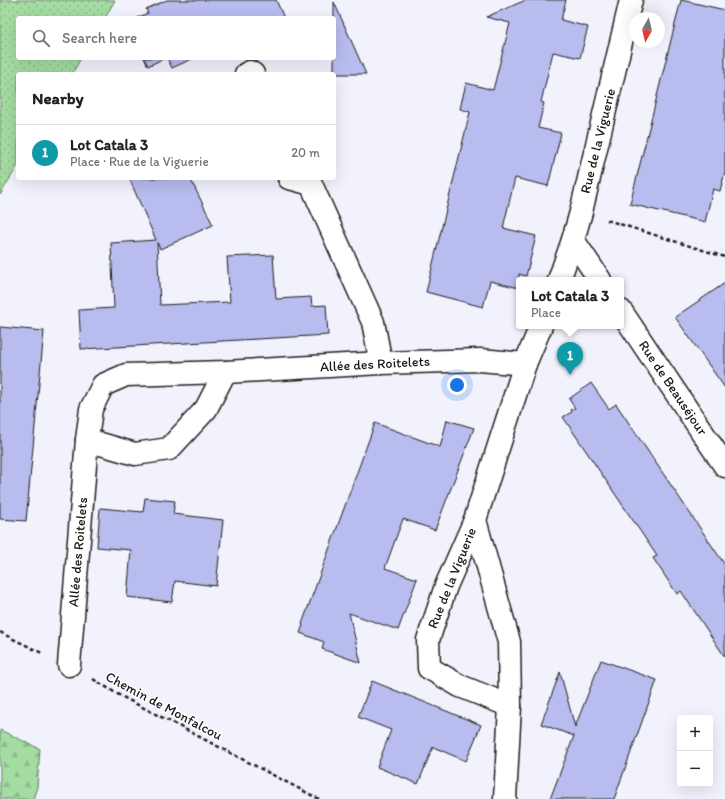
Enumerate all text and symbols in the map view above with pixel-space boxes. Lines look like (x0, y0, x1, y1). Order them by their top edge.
north arrow (629, 12, 665, 48)
search box (16, 16, 336, 60)
icon: search (30, 27, 52, 49)
text: Search here (62, 29, 137, 47)
street label: Rue de la Viguerie (577, 87, 619, 195)
text: Nearby (32, 88, 84, 108)
text: Lot Catala 3 (70, 136, 148, 154)
text: 1 (42, 145, 48, 160)
text: 20 m (291, 145, 320, 160)
text: Place · Rue de la Viguerie (70, 154, 209, 169)
popup (516, 277, 624, 329)
text: Lot Catala 3 (531, 287, 609, 305)
text: Place (531, 305, 561, 320)
street label: Rue de Beauséjour (635, 337, 711, 439)
pin: 1 (557, 342, 583, 375)
street label: Allée des Roitelets (319, 353, 431, 375)
your location (447, 375, 467, 395)
street label: Allée des Roitelets (65, 496, 91, 608)
street label: Rue de la Viguerie (424, 525, 480, 631)
street label: Chemin de Monfalcou (103, 668, 226, 744)
map controls (677, 715, 713, 787)
button: + (677, 715, 713, 751)
button: − (677, 751, 713, 787)

